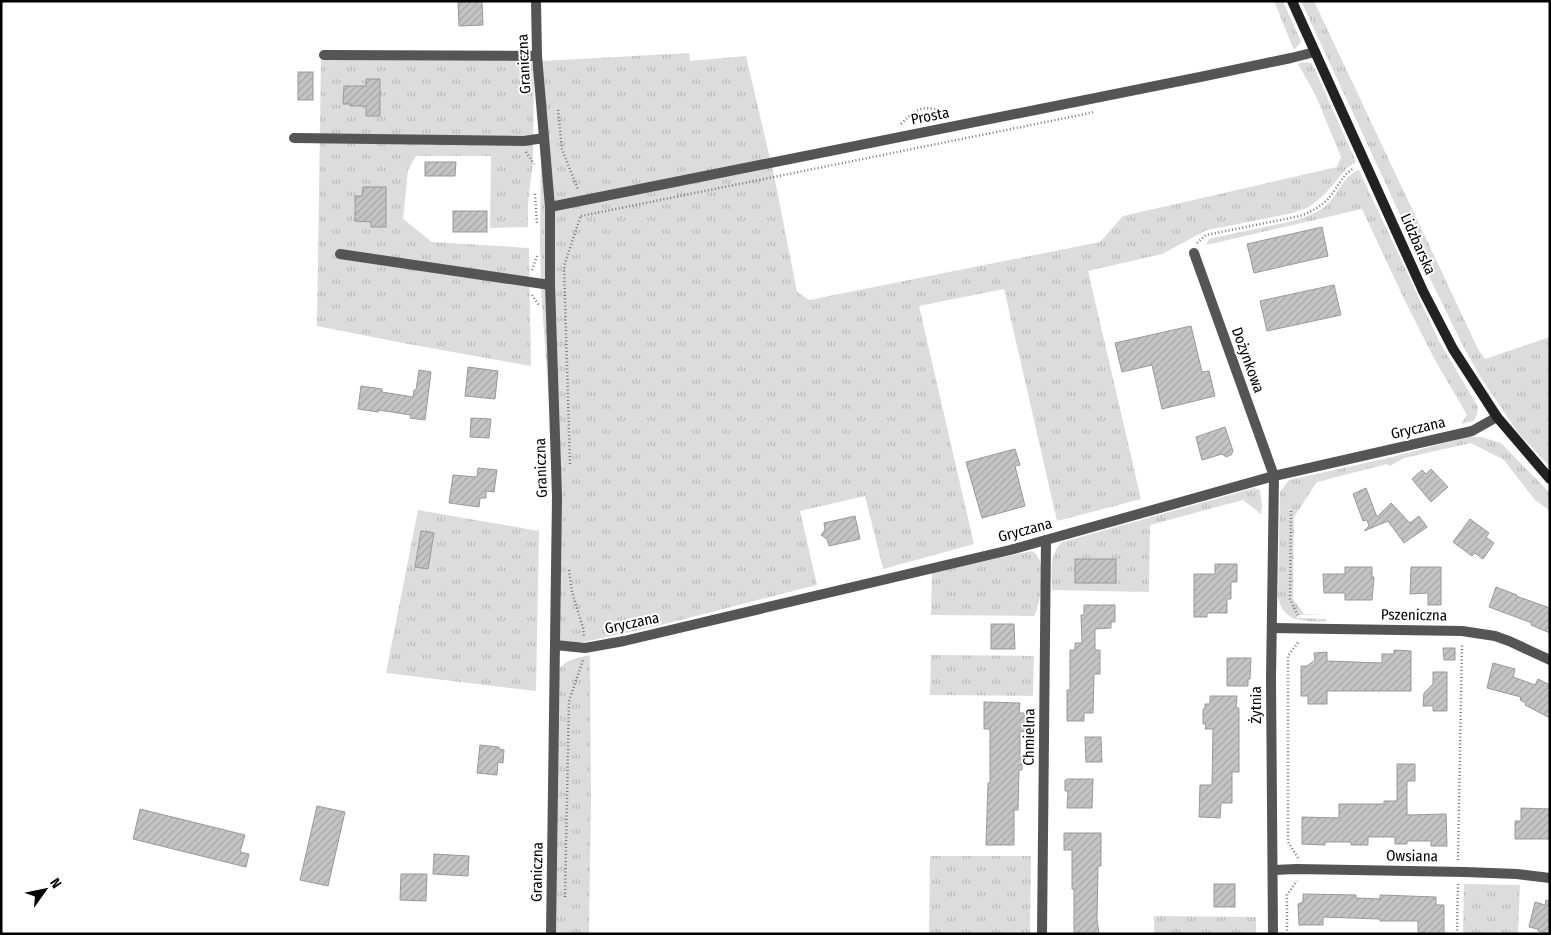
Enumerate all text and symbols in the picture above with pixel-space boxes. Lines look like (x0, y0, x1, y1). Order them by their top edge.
street label: Graniczna (513, 34, 535, 94)
street label: Prosta (909, 103, 951, 129)
street label: Lidzbarska (1397, 211, 1439, 277)
street label: Dożynkowa (1228, 325, 1268, 395)
street label: Gryczana (1389, 413, 1447, 443)
street label: Graniczna (531, 438, 551, 498)
street label: Gryczana (996, 514, 1054, 546)
street label: Pszeniczna (1381, 605, 1447, 625)
street label: Gryczana (603, 608, 661, 638)
street label: Żytnia (1247, 686, 1265, 724)
street label: Chmielna (1020, 708, 1038, 766)
street label: Graniczna (527, 842, 547, 902)
street label: Owsiana (1386, 847, 1438, 865)
north arrow (20, 865, 70, 915)
text: N (46, 875, 65, 891)

